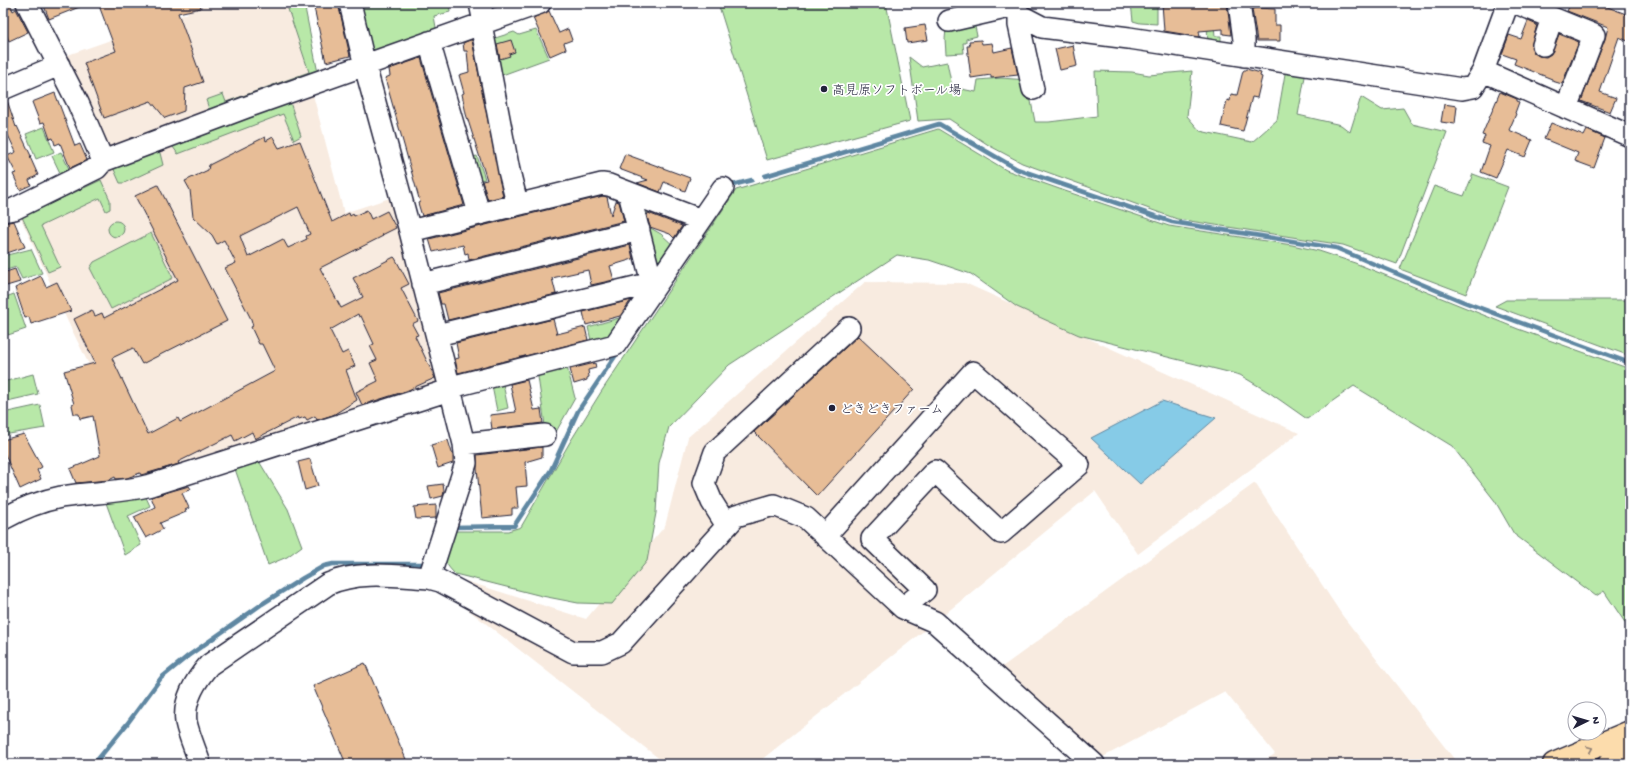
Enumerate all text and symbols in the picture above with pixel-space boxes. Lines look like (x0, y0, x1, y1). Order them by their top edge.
place label: 高見原ソフトボール場 (832, 83, 961, 99)
marker: 高見原ソフトボール場 (819, 84, 829, 94)
marker: どきどきファーム (827, 403, 837, 413)
place label: どきどきファーム (840, 403, 943, 418)
north arrow (1567, 701, 1607, 741)
text: N (1589, 716, 1601, 724)
one-way arrow (1587, 745, 1594, 753)

